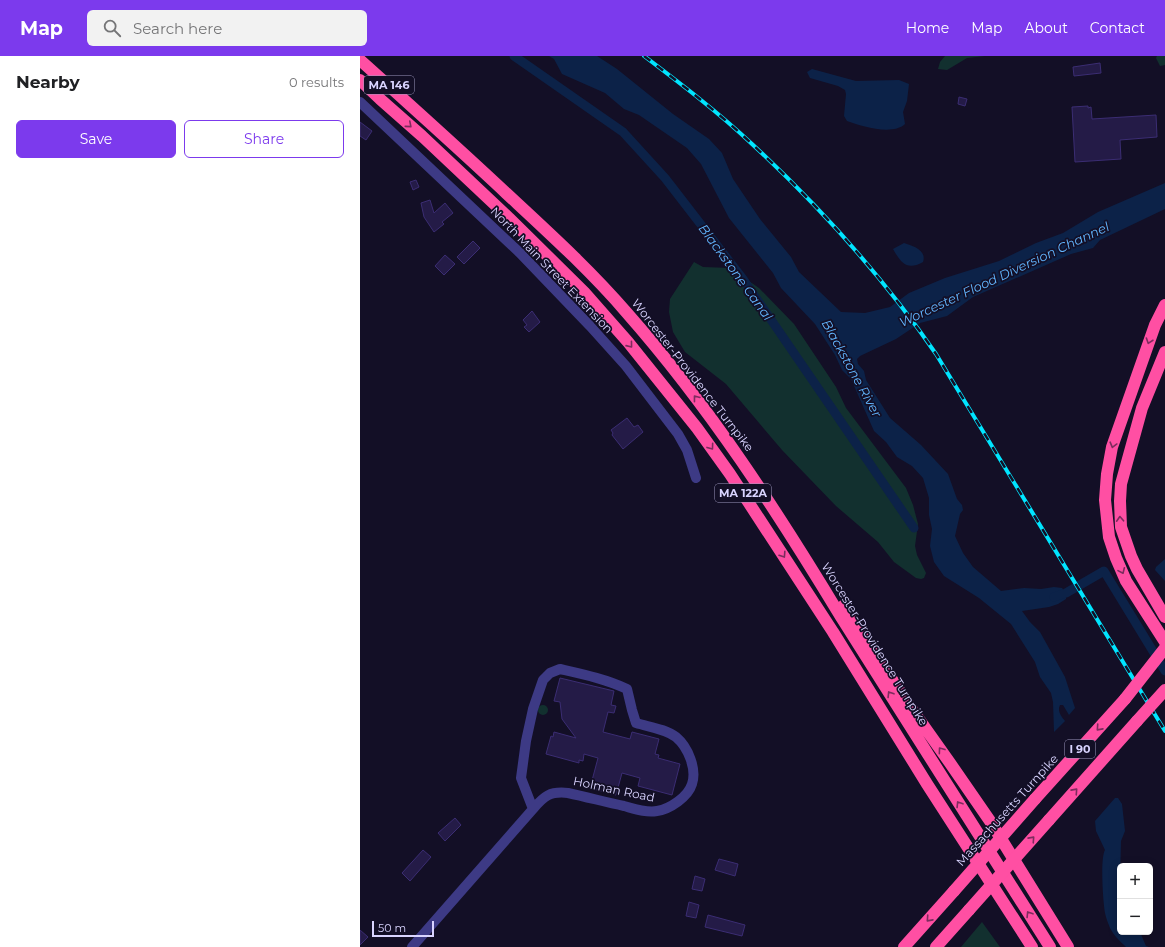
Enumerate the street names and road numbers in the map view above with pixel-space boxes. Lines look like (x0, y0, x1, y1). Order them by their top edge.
road number: MA 146 (364, 76, 414, 94)
street label: North Main Street Extension (488, 204, 616, 336)
street label: Worcester-Providence Turnpike (629, 296, 757, 454)
road number: MA 122A (715, 484, 771, 502)
street label: Worcester-Providence Turnpike (818, 560, 932, 728)
road number: I 90 (1065, 740, 1095, 758)
street label: Massachusetts Turnpike (953, 751, 1061, 869)
street label: Holman Road (572, 773, 656, 805)

